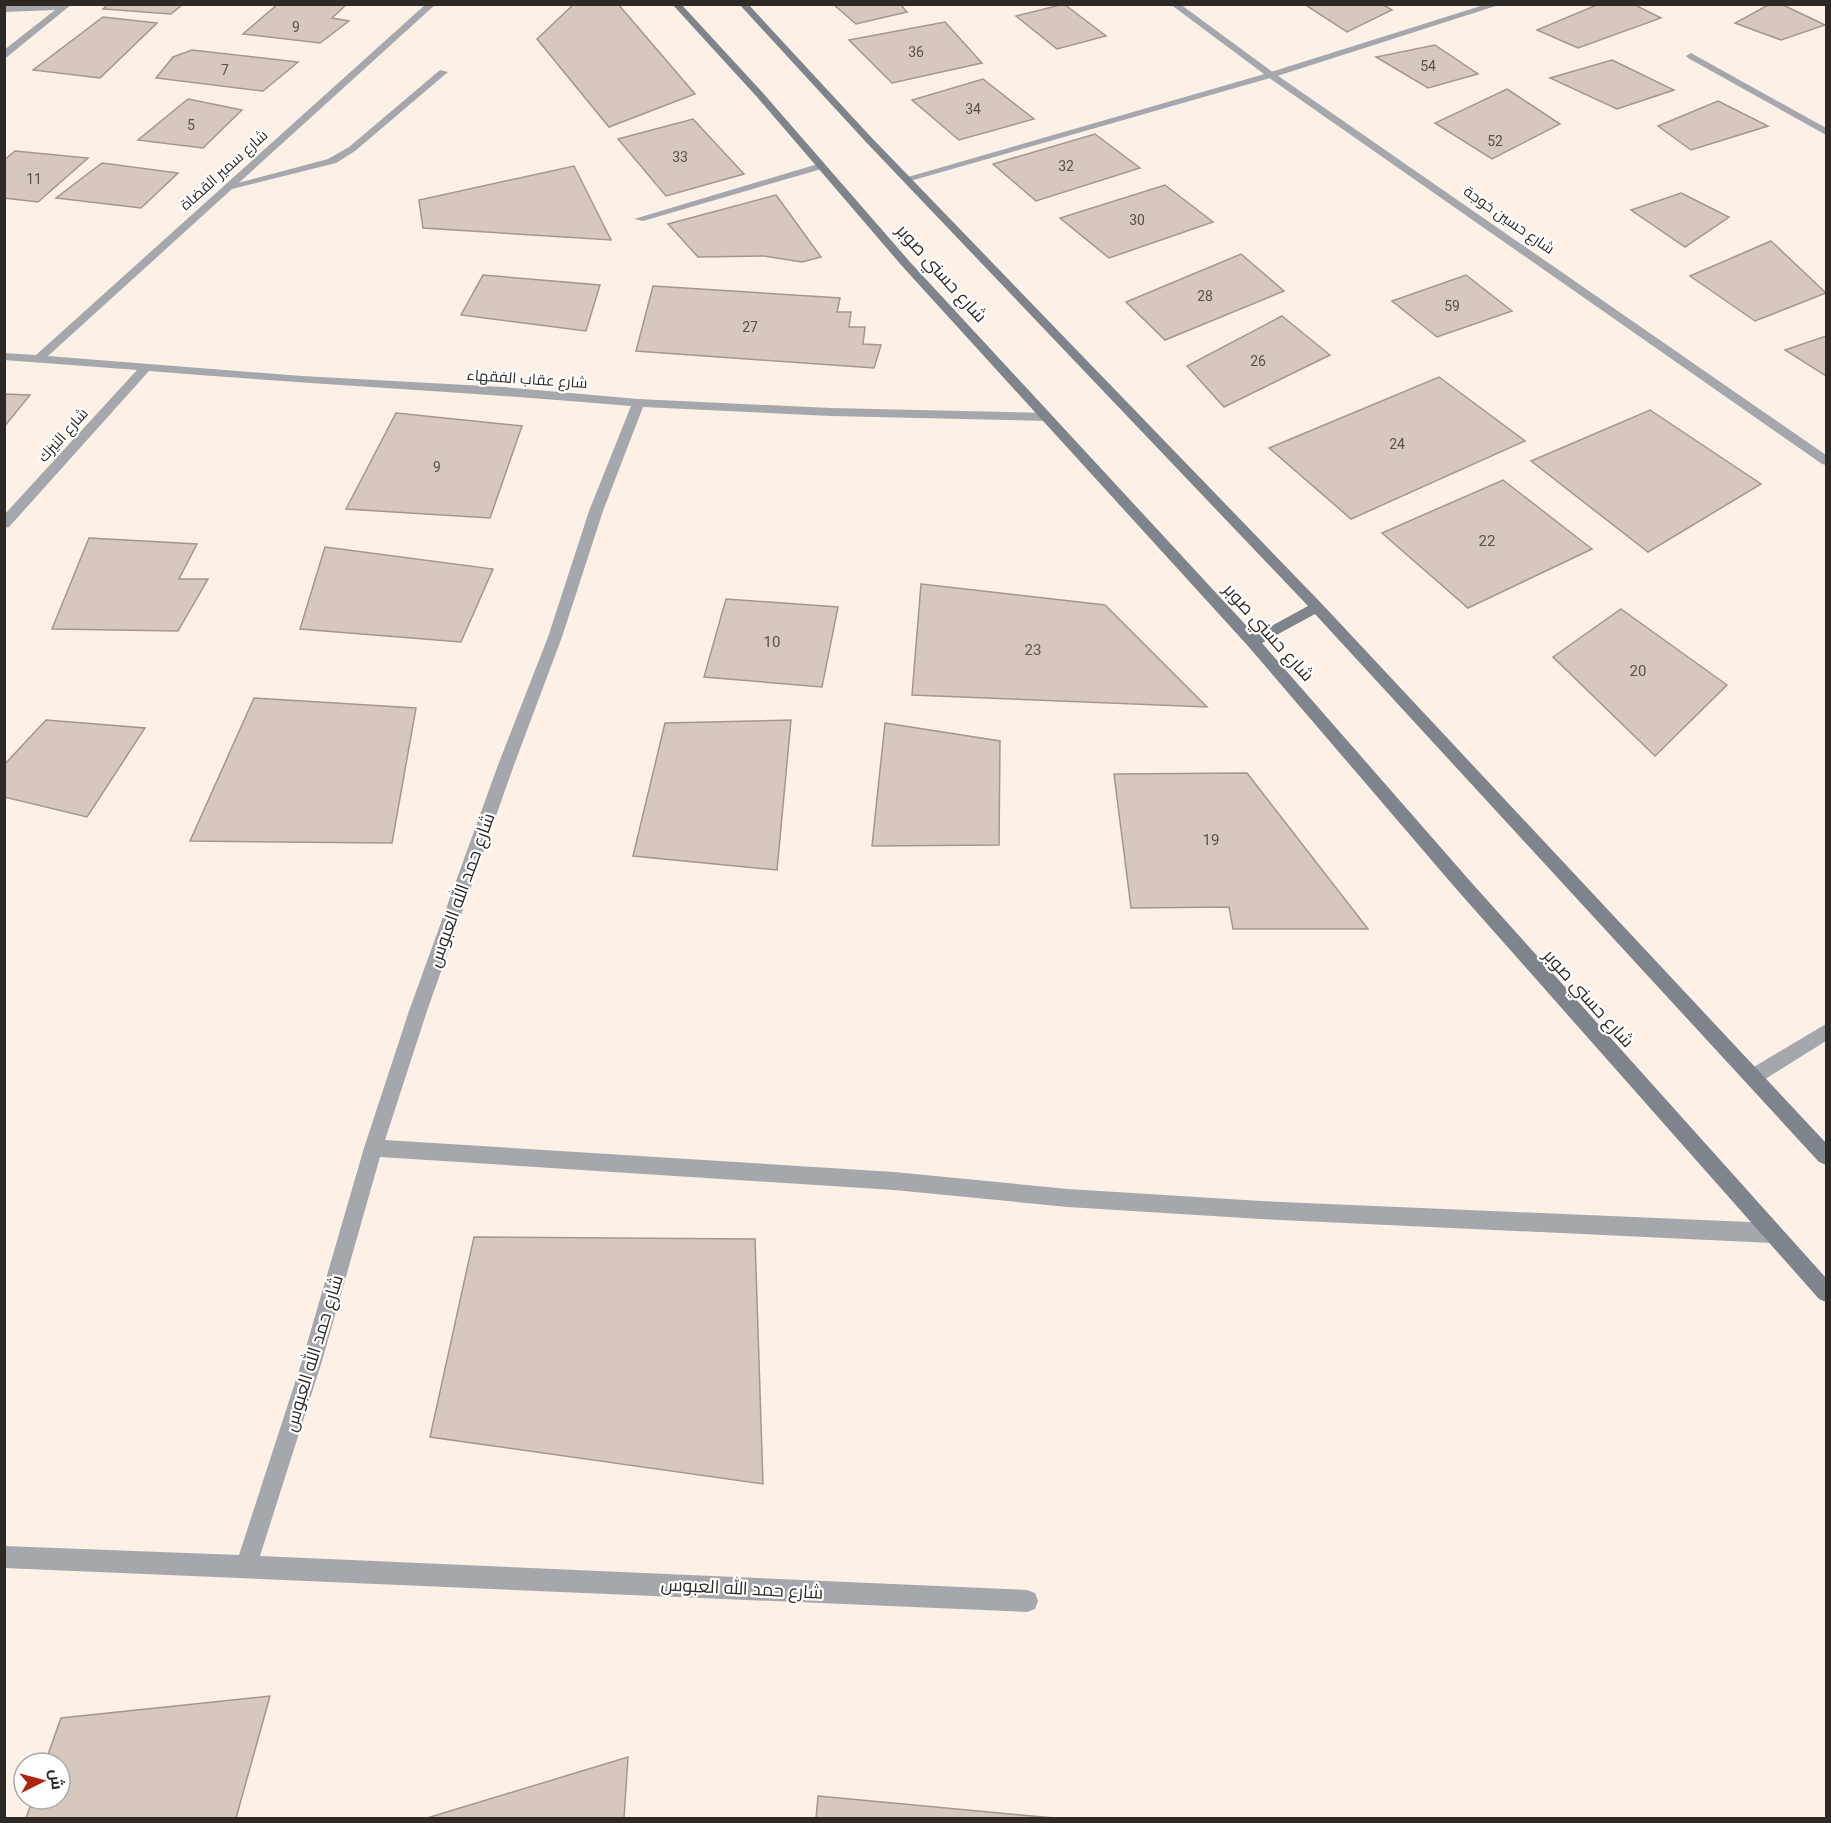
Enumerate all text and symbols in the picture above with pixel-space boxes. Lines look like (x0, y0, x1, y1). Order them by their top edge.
house number: 9 (292, 19, 300, 35)
house number: 36 (908, 44, 924, 60)
house number: 54 (1420, 58, 1436, 74)
house number: 7 (221, 62, 229, 78)
house number: 34 (965, 101, 981, 117)
house number: 5 (187, 117, 195, 133)
street label: شارع سمير القضاة (176, 126, 273, 216)
house number: 52 (1487, 133, 1503, 149)
house number: 33 (672, 149, 688, 165)
house number: 32 (1058, 158, 1074, 174)
house number: 11 (26, 171, 42, 187)
street label: شارع حسين خوجة (1459, 182, 1558, 260)
house number: 30 (1129, 212, 1145, 228)
street label: شارع حسني صوبر (889, 219, 992, 329)
house number: 28 (1197, 288, 1213, 304)
house number: 59 (1444, 298, 1460, 314)
house number: 27 (742, 319, 758, 335)
house number: 26 (1250, 353, 1266, 369)
street label: شارع عقاب الفقهاء (466, 366, 588, 394)
street label: شارع النيزك (34, 404, 93, 467)
house number: 24 (1389, 436, 1405, 452)
house number: 9 (433, 459, 441, 475)
house number: 22 (1479, 532, 1495, 550)
street label: شارع حسني صوبر (1216, 578, 1319, 688)
house number: 10 (764, 633, 780, 651)
house number: 23 (1025, 641, 1041, 659)
house number: 20 (1630, 662, 1646, 680)
street label: شارع حمد الله العبوس (422, 810, 501, 971)
house number: 19 (1203, 831, 1219, 849)
street label: شارع حسني صوبر (1536, 944, 1639, 1054)
street label: شارع حمد الله العبوس (278, 1272, 349, 1434)
street label: شارع حمد الله العبوس (660, 1572, 824, 1605)
north arrow (12, 1751, 72, 1811)
text: ش (46, 1768, 67, 1791)

